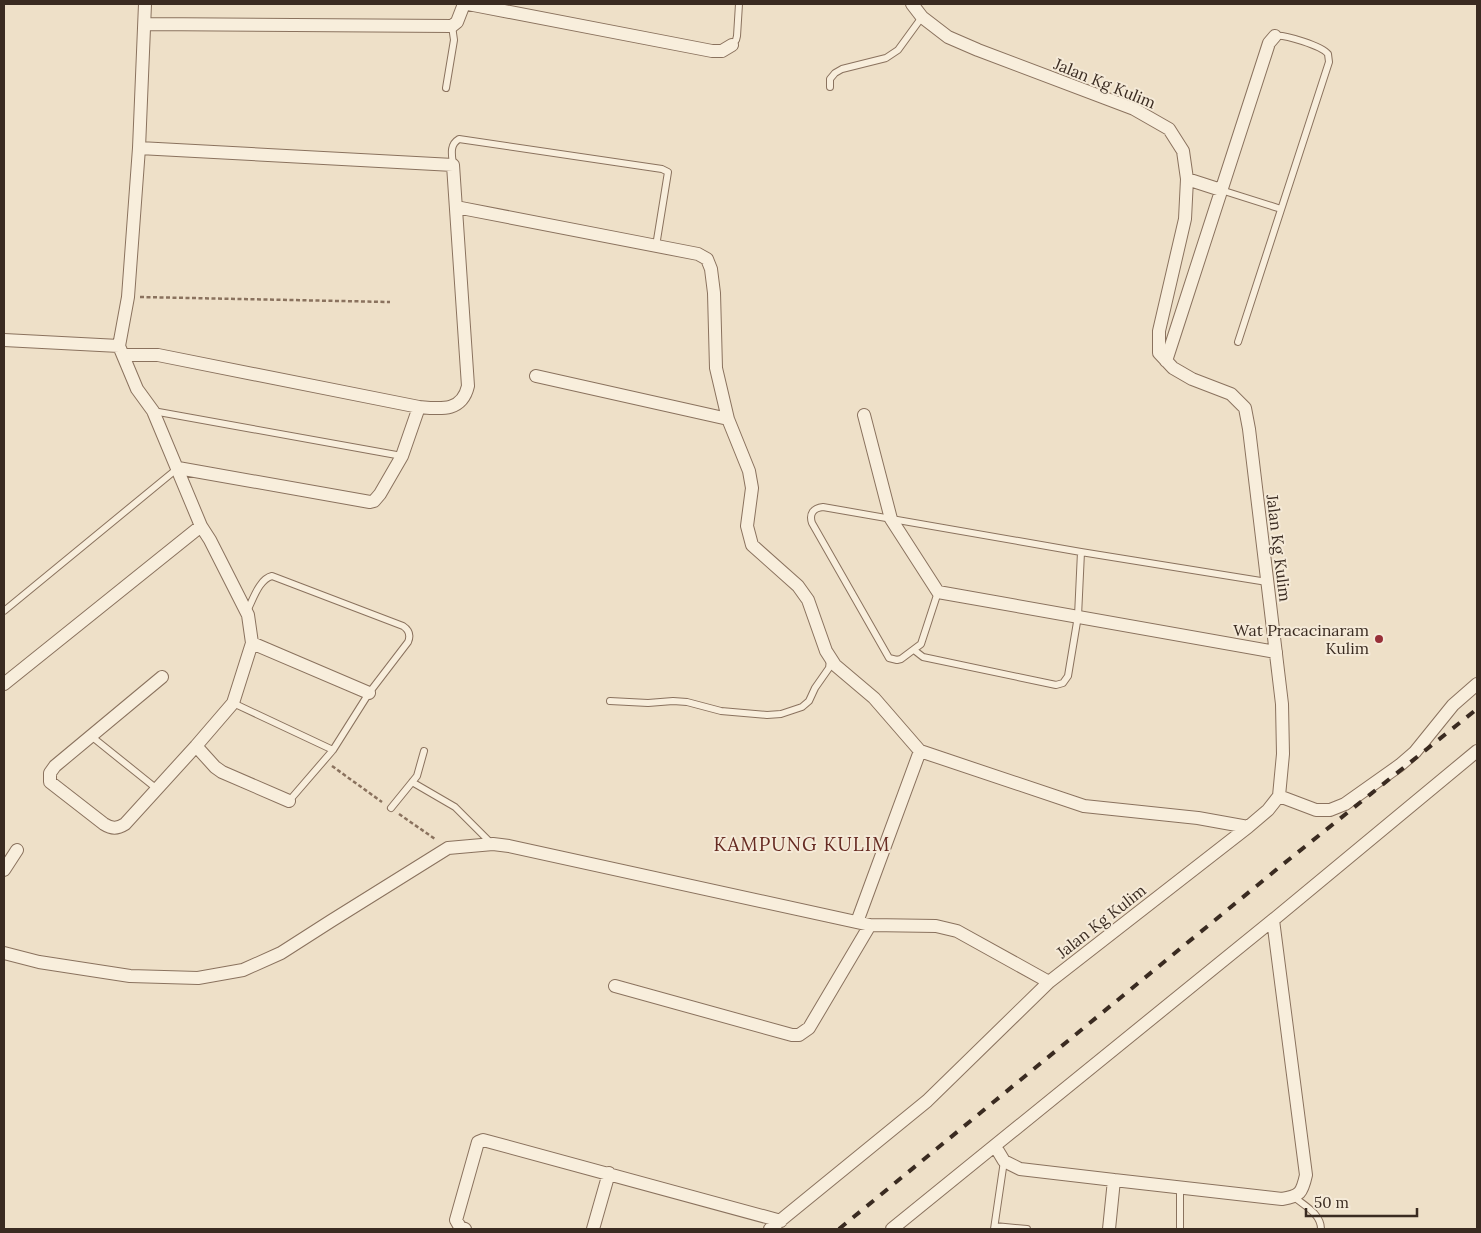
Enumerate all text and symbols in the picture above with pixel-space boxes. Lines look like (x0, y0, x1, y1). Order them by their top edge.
street label: Jalan Kg Kulim (1050, 53, 1159, 112)
street label: Jalan Kg Kulim (1262, 492, 1296, 603)
place label: Wat Pracacinaram Kulim (1233, 620, 1369, 658)
marker: Wat Pracacinaram Kulim (1373, 633, 1385, 645)
district label: KAMPUNG KULIM (713, 832, 891, 856)
street label: Jalan Kg Kulim (1052, 880, 1150, 963)
scale bar (1306, 1186, 1417, 1218)
text: 50 m (1314, 1193, 1349, 1212)

